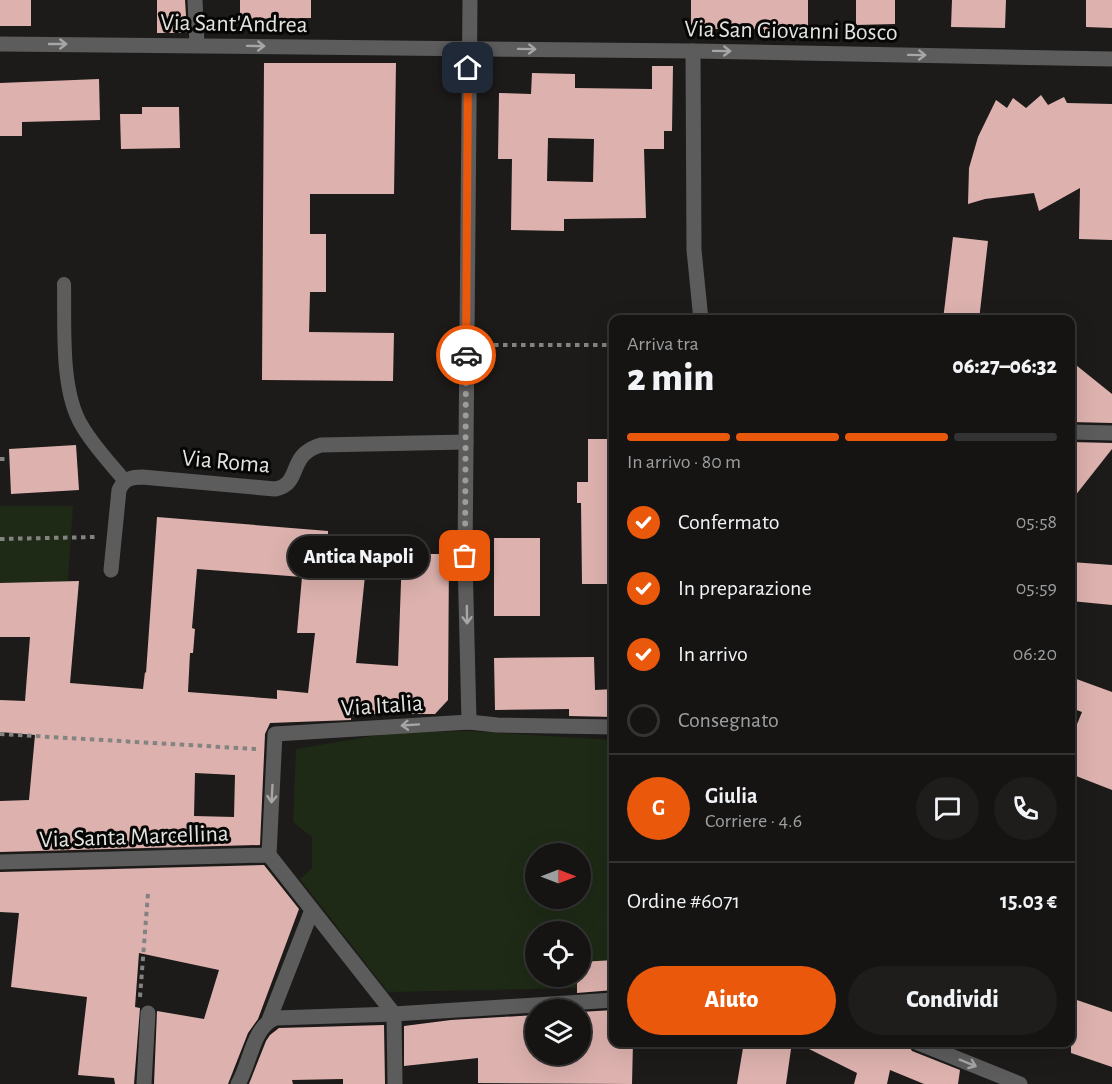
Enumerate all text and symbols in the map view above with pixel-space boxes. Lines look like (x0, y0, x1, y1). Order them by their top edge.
street label: Via Sant'Andrea (160, 11, 308, 37)
street label: Via San Giovanni Bosco (684, 17, 898, 45)
one-way arrow (48, 38, 68, 50)
one-way arrow (245, 40, 265, 52)
pin (442, 42, 493, 93)
one-way arrow (516, 43, 536, 55)
one-way arrow (711, 45, 731, 57)
one-way arrow (906, 49, 926, 61)
icon: home (451, 51, 484, 84)
courier (436, 325, 496, 385)
text: Arriva tra (627, 334, 699, 354)
icon: car (450, 339, 483, 372)
text: 06:27–06:32 (952, 355, 1057, 377)
text: 2 min (627, 359, 714, 398)
street label: Via Roma (181, 446, 271, 478)
text: In arrivo · 80 m (627, 452, 741, 472)
icon: check (627, 506, 660, 539)
text: Confermato (678, 511, 780, 533)
text: 05:58 (1016, 512, 1057, 532)
pin (439, 530, 490, 581)
callout: Antica Napoli (288, 535, 429, 577)
icon: bag (448, 539, 481, 572)
text: Antica Napoli (303, 547, 414, 567)
icon: check (627, 572, 660, 605)
text: In preparazione (678, 577, 812, 599)
text: 05:59 (1016, 578, 1057, 598)
one-way arrow (461, 605, 472, 625)
icon: check (627, 638, 660, 671)
text: In arrivo (678, 643, 748, 665)
text: 06:20 (1013, 644, 1057, 664)
street label: Via Italia (340, 691, 424, 721)
text: Consegnato (678, 709, 779, 731)
one-way arrow (401, 720, 421, 731)
button: chat (916, 777, 979, 840)
button: phone (994, 777, 1057, 840)
one-way arrow (266, 783, 277, 803)
text: Giulia (705, 785, 758, 807)
text: G (652, 797, 665, 819)
text: Corriere · 4.6 (705, 811, 802, 831)
street label: Via Santa Marcellina (39, 822, 229, 852)
north arrow (525, 843, 591, 909)
map controls (525, 843, 591, 1065)
text: Ordine #6071 (627, 890, 740, 912)
text: 15.03 € (1000, 890, 1057, 912)
button: locate (525, 921, 591, 987)
button: Aiuto (627, 966, 836, 1035)
button: Condividi (848, 966, 1057, 1035)
button: layers (525, 999, 591, 1065)
one-way arrow (958, 1058, 977, 1069)

